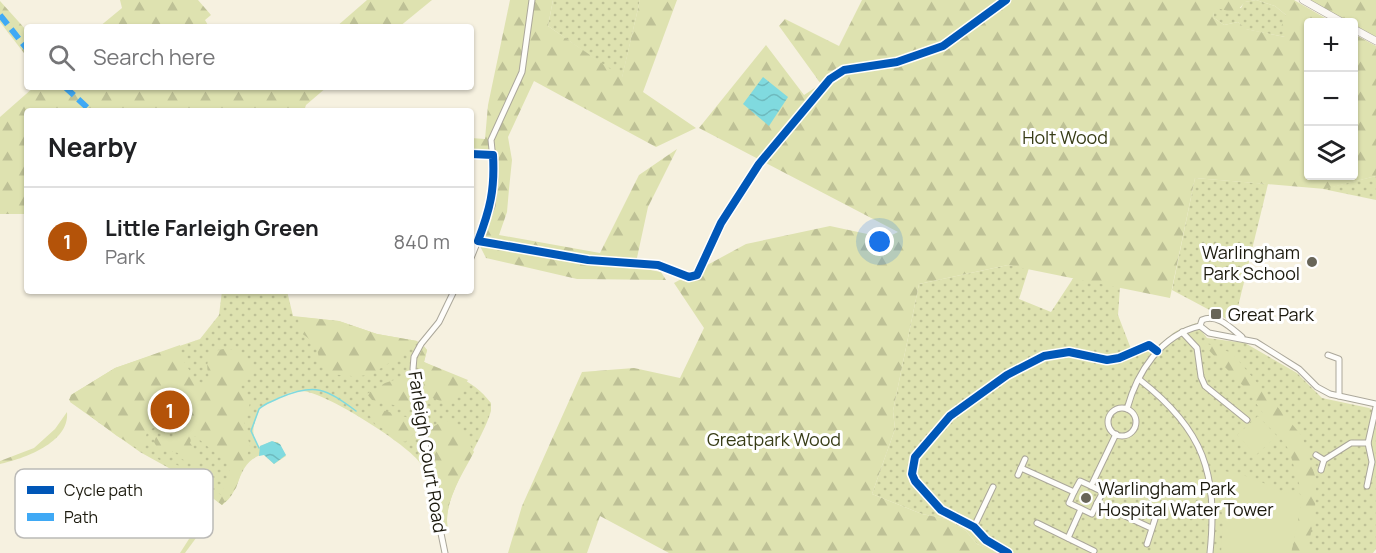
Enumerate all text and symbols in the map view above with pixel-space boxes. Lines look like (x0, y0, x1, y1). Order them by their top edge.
map controls (1304, 18, 1358, 180)
button: + (1304, 18, 1358, 72)
search box (24, 24, 474, 90)
icon: search (45, 41, 78, 74)
text: Search here (93, 42, 215, 72)
button: − (1304, 72, 1358, 126)
park label: Holt Wood (1022, 125, 1108, 149)
button: layers (1304, 126, 1358, 180)
text: Nearby (48, 129, 137, 165)
text: Little Farleigh Green (105, 213, 319, 243)
your location (865, 227, 894, 256)
text: 1 (63, 228, 72, 255)
text: 840 m (393, 228, 450, 255)
place label: Warlingham Park School (1202, 240, 1300, 285)
text: Park (105, 243, 145, 270)
marker: Warlingham Park School (1305, 255, 1319, 269)
place label: Great Park (1228, 302, 1315, 326)
marker: Great Park (1209, 307, 1223, 321)
street label: Farleigh Court Road (403, 370, 453, 534)
pin: 1 (150, 388, 190, 432)
park label: Greatpark Wood (707, 427, 841, 451)
legend (15, 469, 213, 538)
place label: Warlingham Park Hospital Water Tower (1098, 476, 1274, 521)
text: Cycle path (64, 479, 143, 501)
marker: Warlingham Park Hospital Water Tower (1079, 491, 1093, 505)
text: Path (64, 506, 98, 528)

